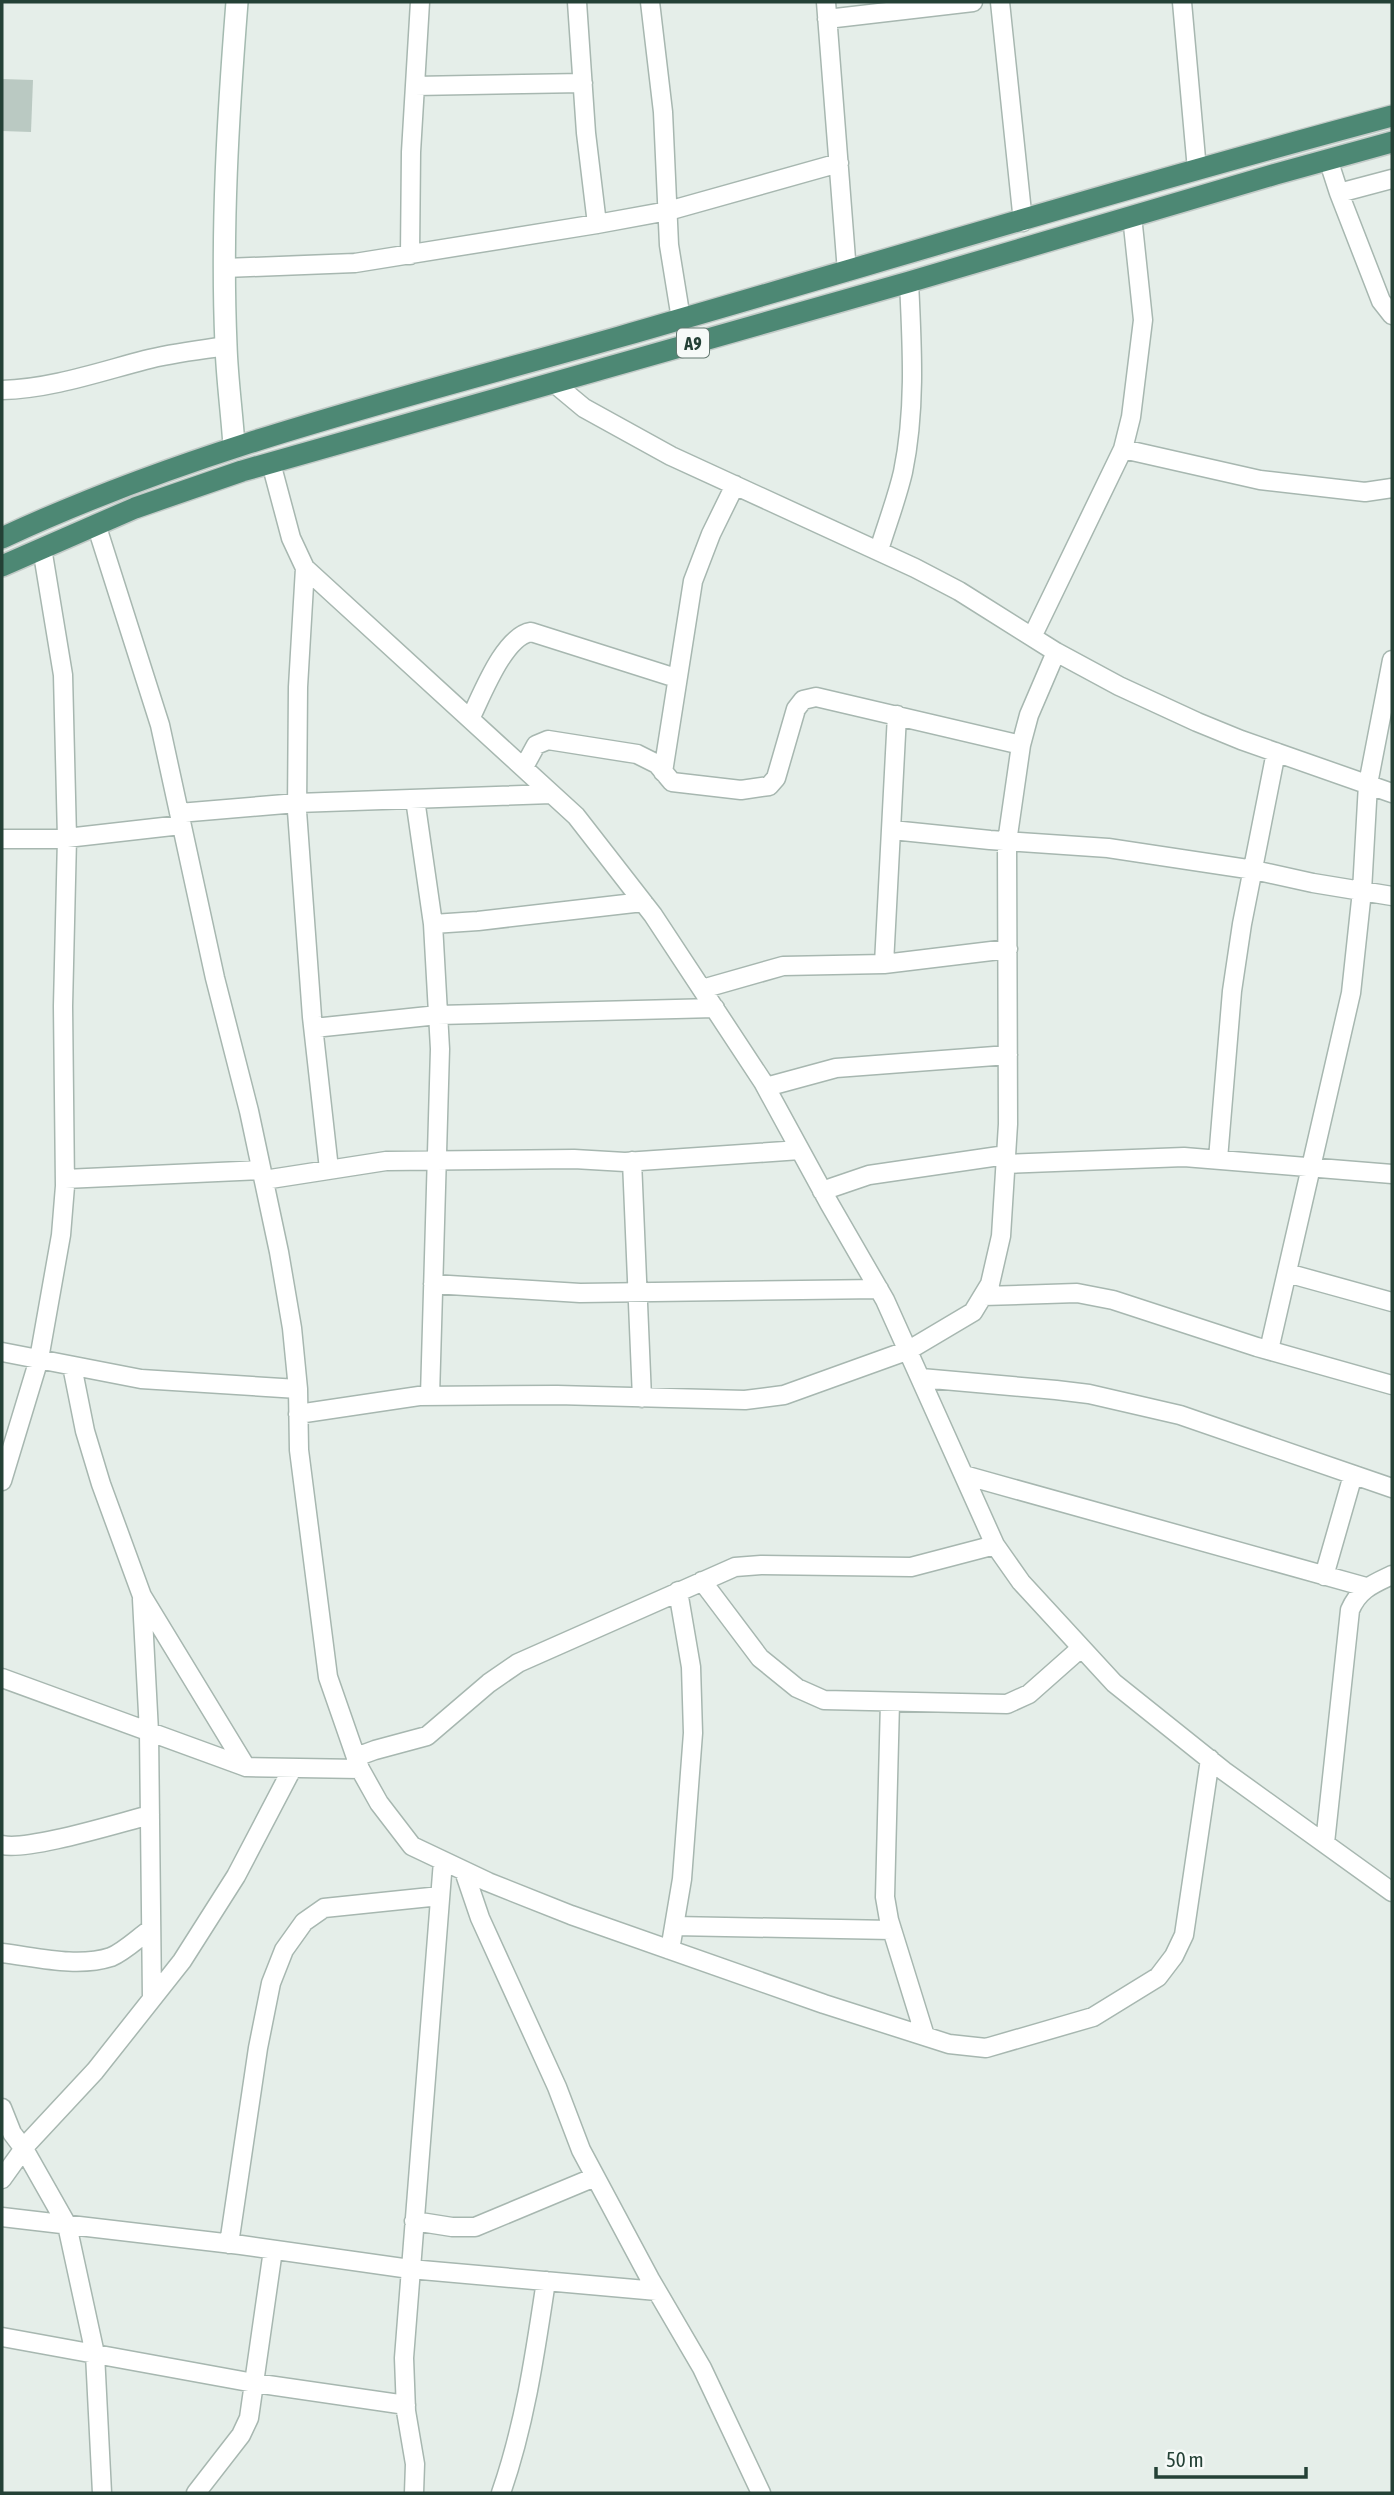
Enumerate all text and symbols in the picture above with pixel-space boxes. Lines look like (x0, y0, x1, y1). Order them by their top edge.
road number: A9 (677, 328, 709, 358)
scale bar (1156, 2436, 1306, 2480)
text: 50 m (1166, 2447, 1204, 2471)

